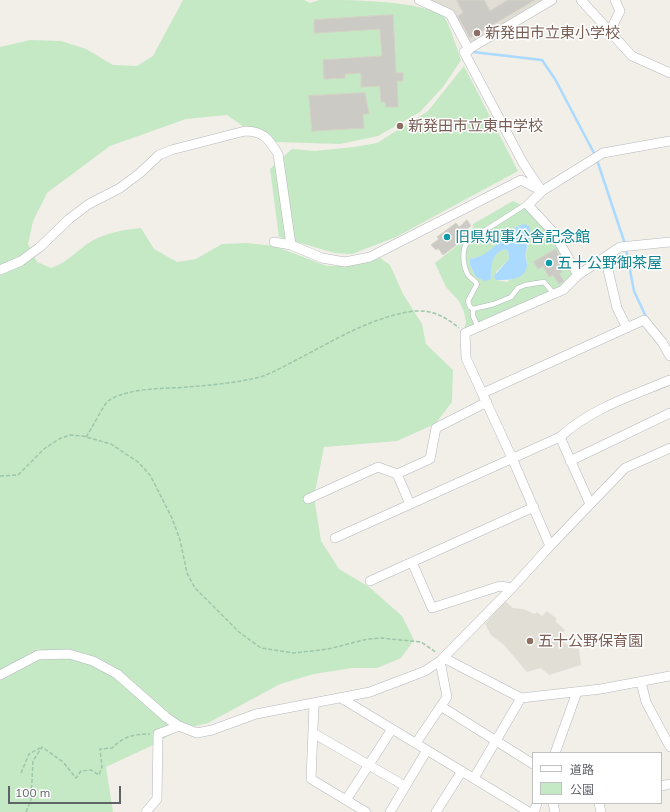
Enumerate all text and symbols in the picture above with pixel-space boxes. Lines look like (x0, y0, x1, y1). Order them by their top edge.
place label: 新発田市立東小学校 (485, 24, 620, 42)
marker: 新発田市立東小学校 (472, 28, 482, 38)
place label: 新発田市立東中学校 (408, 117, 543, 135)
marker: 新発田市立東中学校 (395, 121, 405, 131)
place label: 旧県知事公舎記念館 (455, 228, 590, 246)
marker: 旧県知事公舎記念館 (442, 232, 452, 242)
place label: 五十公野御茶屋 (557, 254, 662, 272)
marker: 五十公野御茶屋 (544, 258, 554, 268)
place label: 五十公野保育園 (538, 632, 643, 650)
marker: 五十公野保育園 (525, 636, 535, 646)
legend (532, 752, 662, 804)
text: 道路 (570, 762, 594, 777)
scale bar (10, 778, 123, 804)
text: 公園 (570, 782, 594, 797)
text: 100 m (15, 785, 50, 800)

